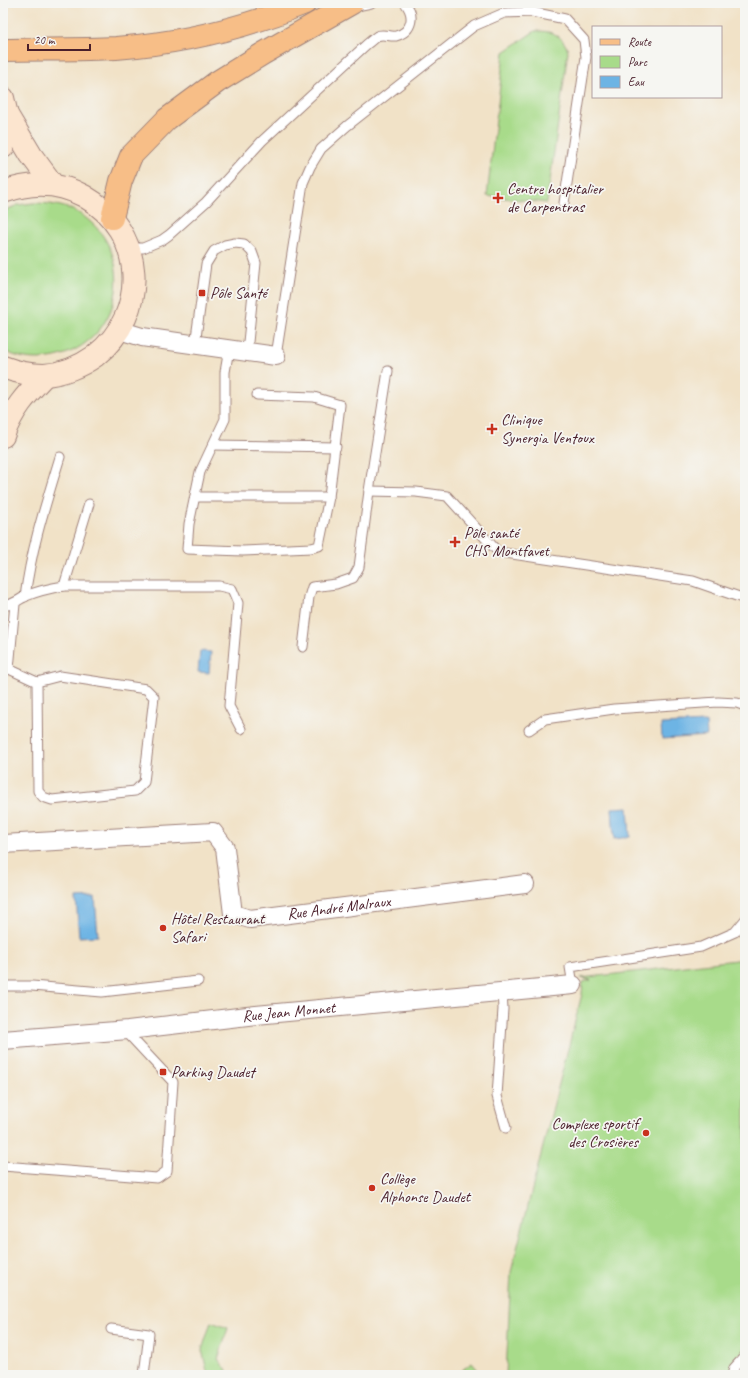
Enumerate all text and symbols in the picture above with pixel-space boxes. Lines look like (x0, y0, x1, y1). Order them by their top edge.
scale bar (28, 26, 90, 52)
legend (592, 26, 722, 98)
text: 20 m (34, 32, 56, 48)
text: Route (628, 34, 652, 50)
text: Parc (628, 54, 648, 70)
text: Eau (628, 74, 646, 90)
place label: Centre hospitalier de Carpentras (507, 179, 604, 217)
marker: Centre hospitalier de Carpentras (492, 192, 504, 204)
place label: Pôle Santé (210, 283, 270, 303)
marker: Pôle Santé (197, 288, 207, 298)
place label: Clinique Synergia Ventoux (501, 410, 595, 448)
marker: Clinique Synergia Ventoux (486, 423, 498, 435)
place label: Pôle santé CHS Montfavet (464, 523, 550, 561)
marker: Pôle santé CHS Montfavet (449, 536, 461, 548)
street label: Rue André Malraux (286, 891, 393, 924)
place label: Hôtel Restaurant Safari (171, 909, 266, 947)
marker: Hôtel Restaurant Safari (158, 923, 168, 933)
street label: Rue Jean Monnet (241, 997, 338, 1027)
place label: Parking Daudet (171, 1062, 257, 1082)
marker: Parking Daudet (158, 1067, 168, 1077)
place label: Complexe sportif des Crosières (551, 1114, 642, 1152)
marker: Complexe sportif des Crosières (641, 1128, 651, 1138)
place label: Collège Alphonse Daudet (380, 1169, 472, 1207)
marker: Collège Alphonse Daudet (367, 1183, 377, 1193)

